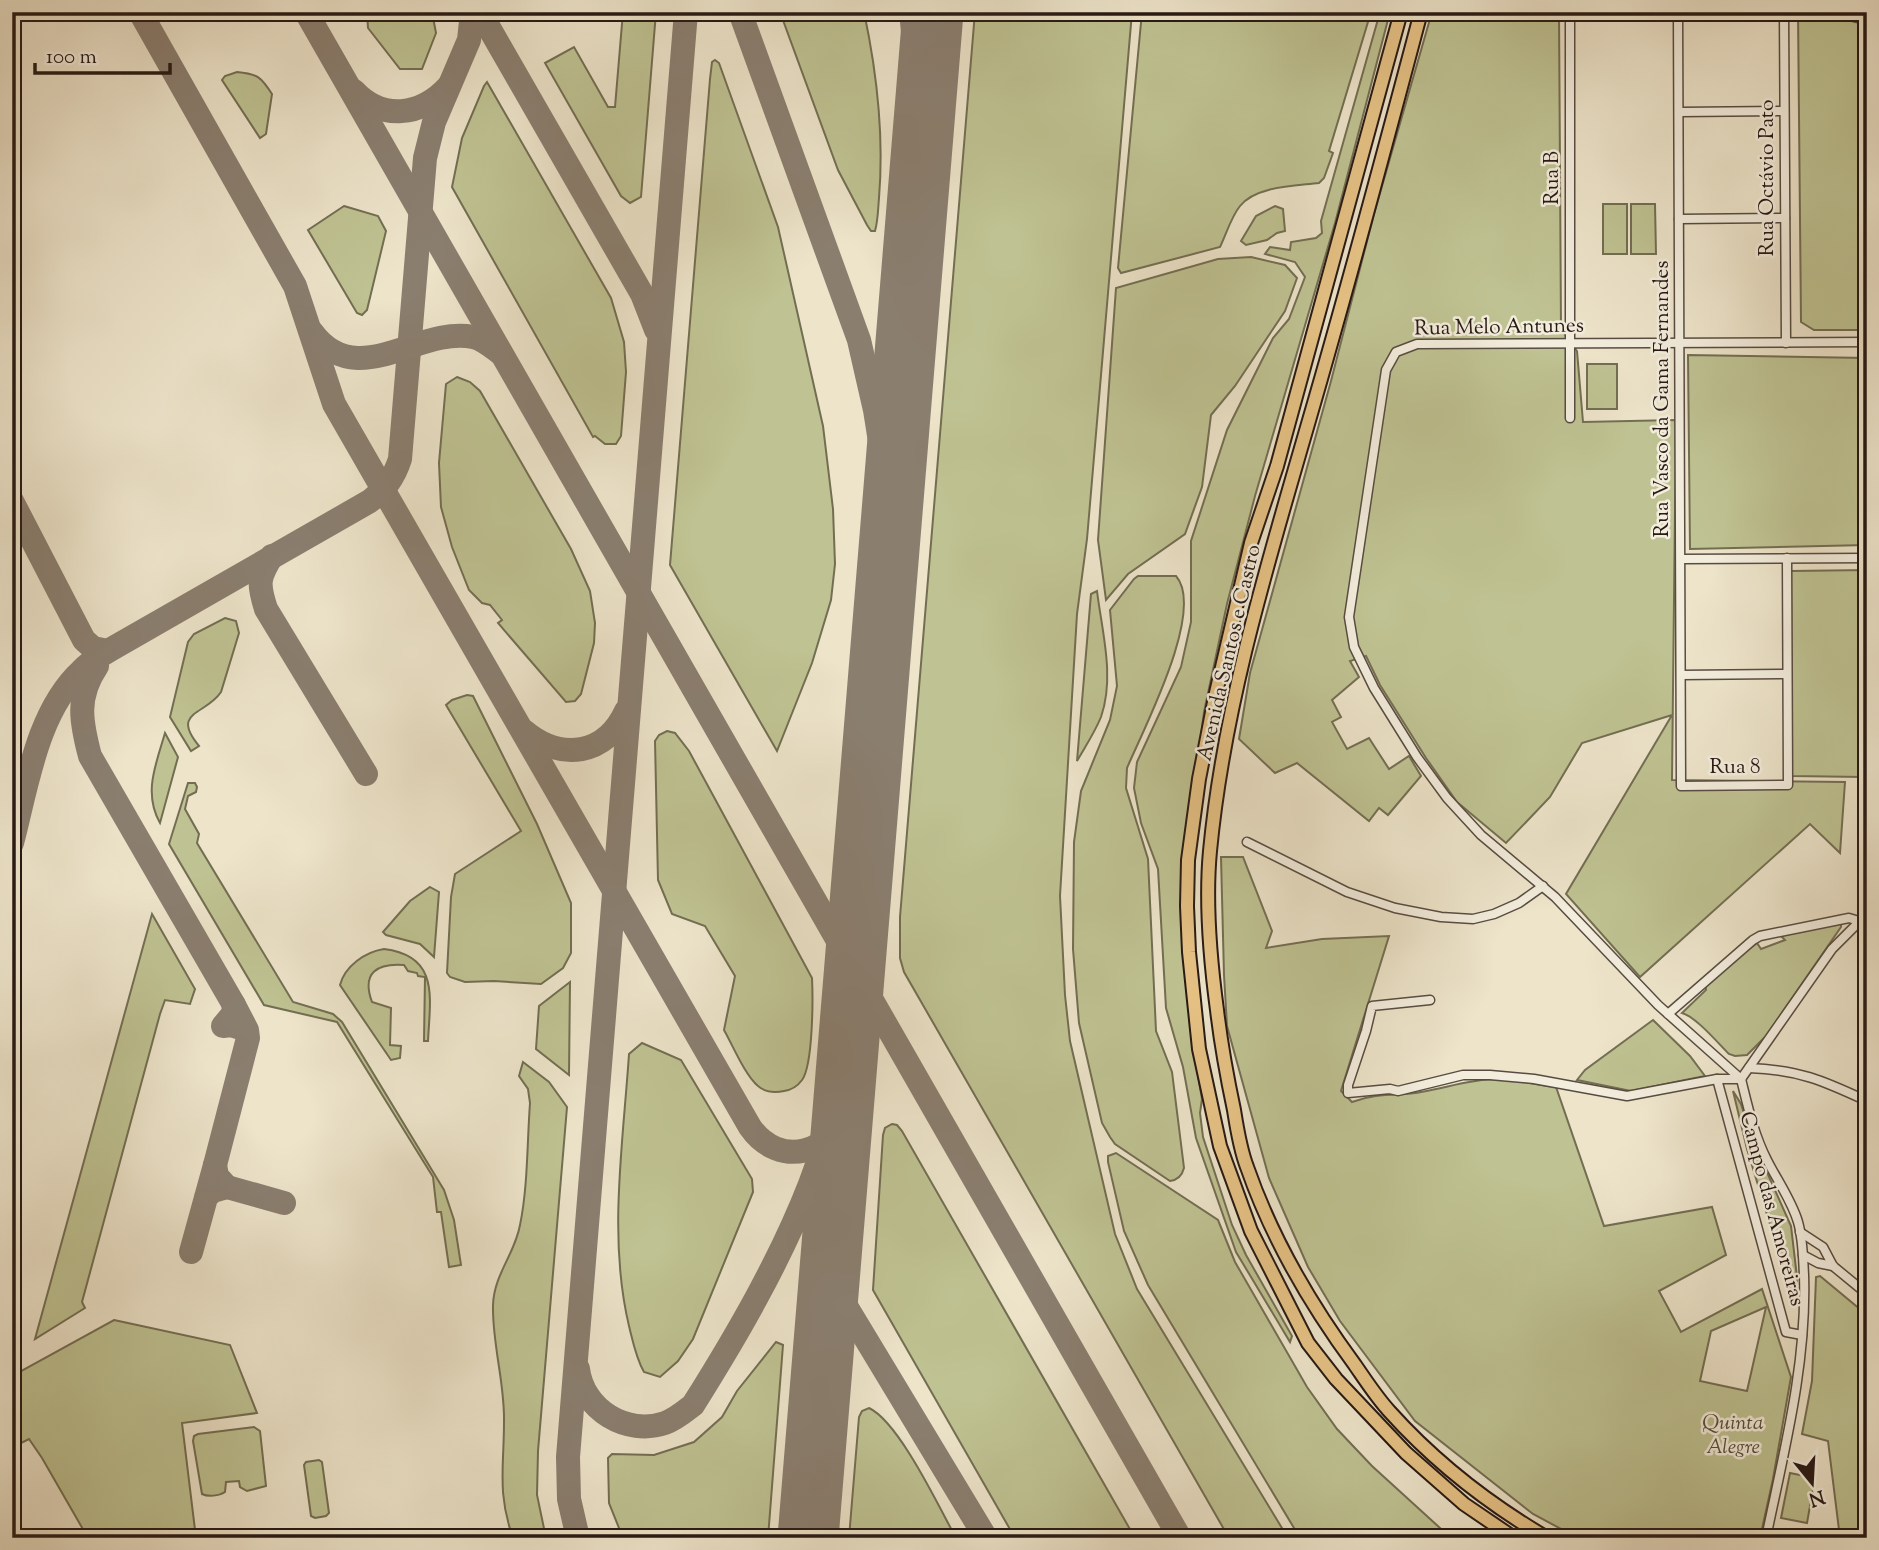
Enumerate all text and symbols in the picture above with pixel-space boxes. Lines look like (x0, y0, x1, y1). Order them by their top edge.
scale bar (35, 32, 170, 76)
text: 100 m (46, 43, 97, 73)
street label: Rua Octávio Pato (1753, 99, 1783, 257)
street label: Rua B (1538, 151, 1568, 205)
street label: Rua Vasco da Gama Fernandes (1648, 260, 1678, 538)
street label: Rua Melo Antunes (1414, 312, 1584, 344)
street label: Avenida Santos e Castro (1190, 542, 1270, 764)
street label: Rua 8 (1709, 753, 1761, 783)
street label: Campo das Amoreiras (1731, 1108, 1811, 1310)
park label: Quinta Alegre (1702, 1409, 1764, 1463)
north arrow (1778, 1448, 1848, 1518)
text: N (1805, 1482, 1828, 1512)

